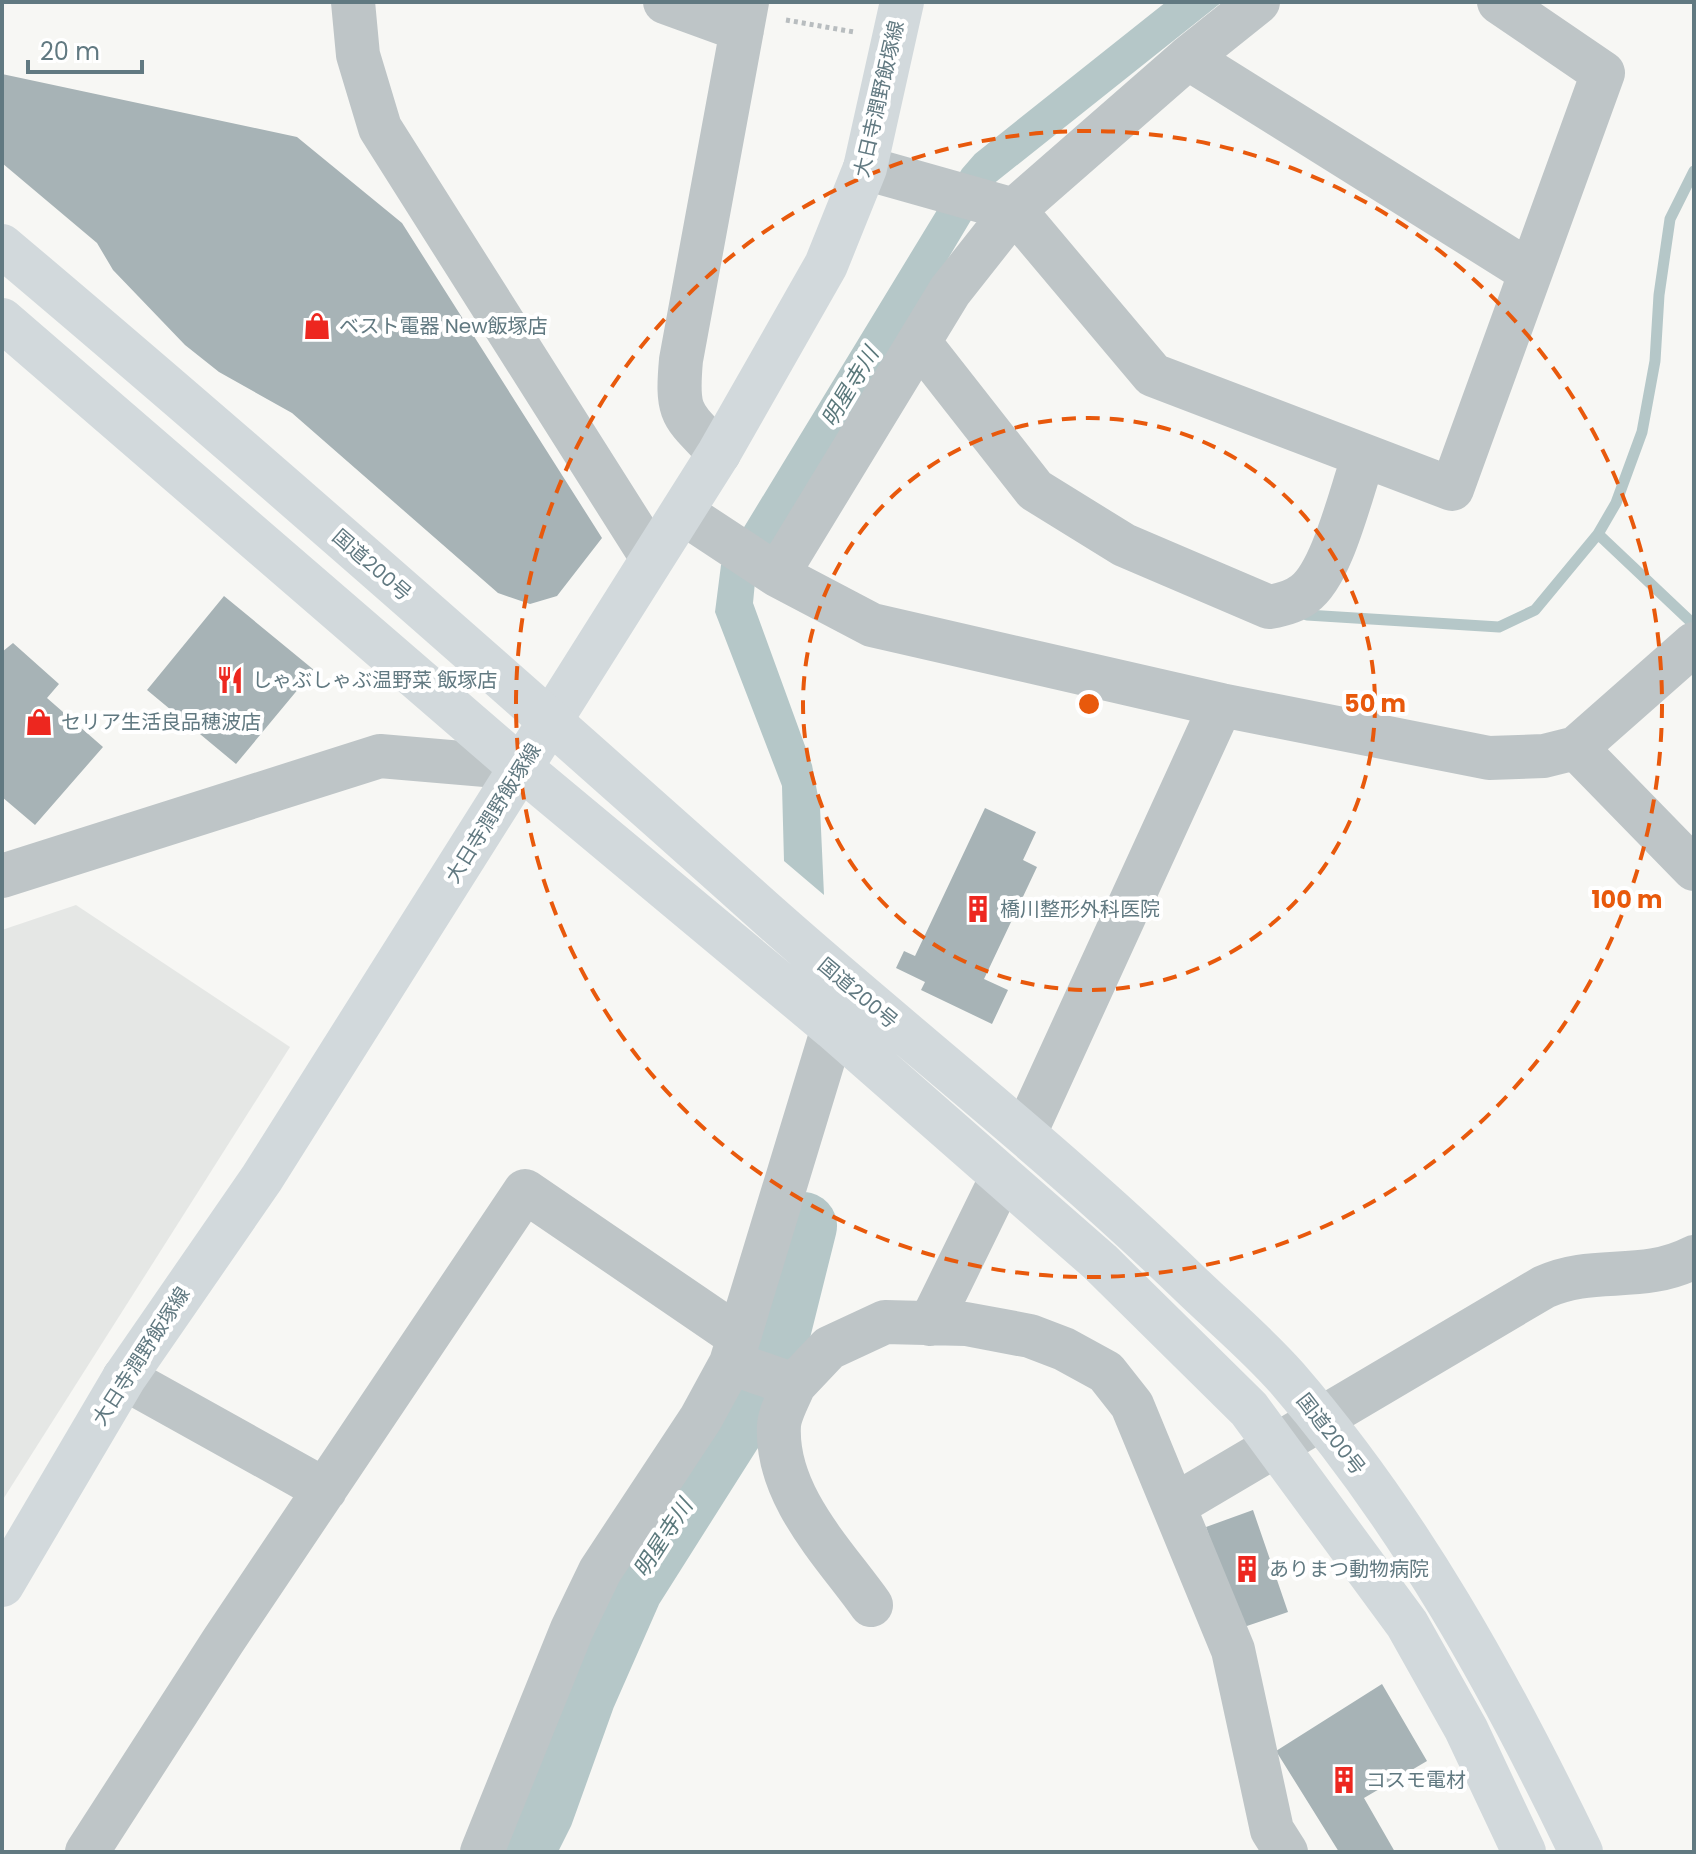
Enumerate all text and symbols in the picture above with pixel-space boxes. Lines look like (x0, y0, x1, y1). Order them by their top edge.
street label: 大日寺潤野飯塚線 (847, 18, 911, 180)
scale bar (28, 24, 142, 74)
text: 20 m (40, 35, 100, 68)
shop icon: ベスト電器 New飯塚店 (302, 311, 332, 341)
place label: ベスト電器 New飯塚店 (339, 312, 548, 340)
water label: 明星寺川 (814, 340, 887, 433)
street label: 国道200号 (326, 523, 418, 607)
restaurant icon: しゃぶしゃぶ温野菜 飯塚店 (215, 665, 245, 695)
place label: しゃぶしゃぶ温野菜 飯塚店 (252, 666, 497, 694)
text: 50 m (1344, 687, 1406, 720)
centre of rings (1075, 690, 1103, 718)
shop icon: セリア生活良品穂波店 (24, 707, 54, 737)
place label: セリア生活良品穂波店 (61, 708, 261, 736)
street label: 大日寺潤野飯塚線 (439, 738, 547, 888)
text: 100 m (1592, 883, 1662, 916)
building icon: 橋川整形外科医院 (963, 894, 993, 924)
place label: 橋川整形外科医院 (1000, 895, 1160, 923)
street label: 国道200号 (812, 951, 904, 1035)
street label: 大日寺潤野飯塚線 (86, 1281, 196, 1431)
street label: 国道200号 (1290, 1387, 1372, 1481)
water label: 明星寺川 (626, 1491, 701, 1583)
building icon: ありまつ動物病院 (1232, 1554, 1262, 1584)
place label: ありまつ動物病院 (1269, 1555, 1429, 1583)
building icon: コスモ電材 (1329, 1765, 1359, 1795)
place label: コスモ電材 (1366, 1766, 1466, 1794)

